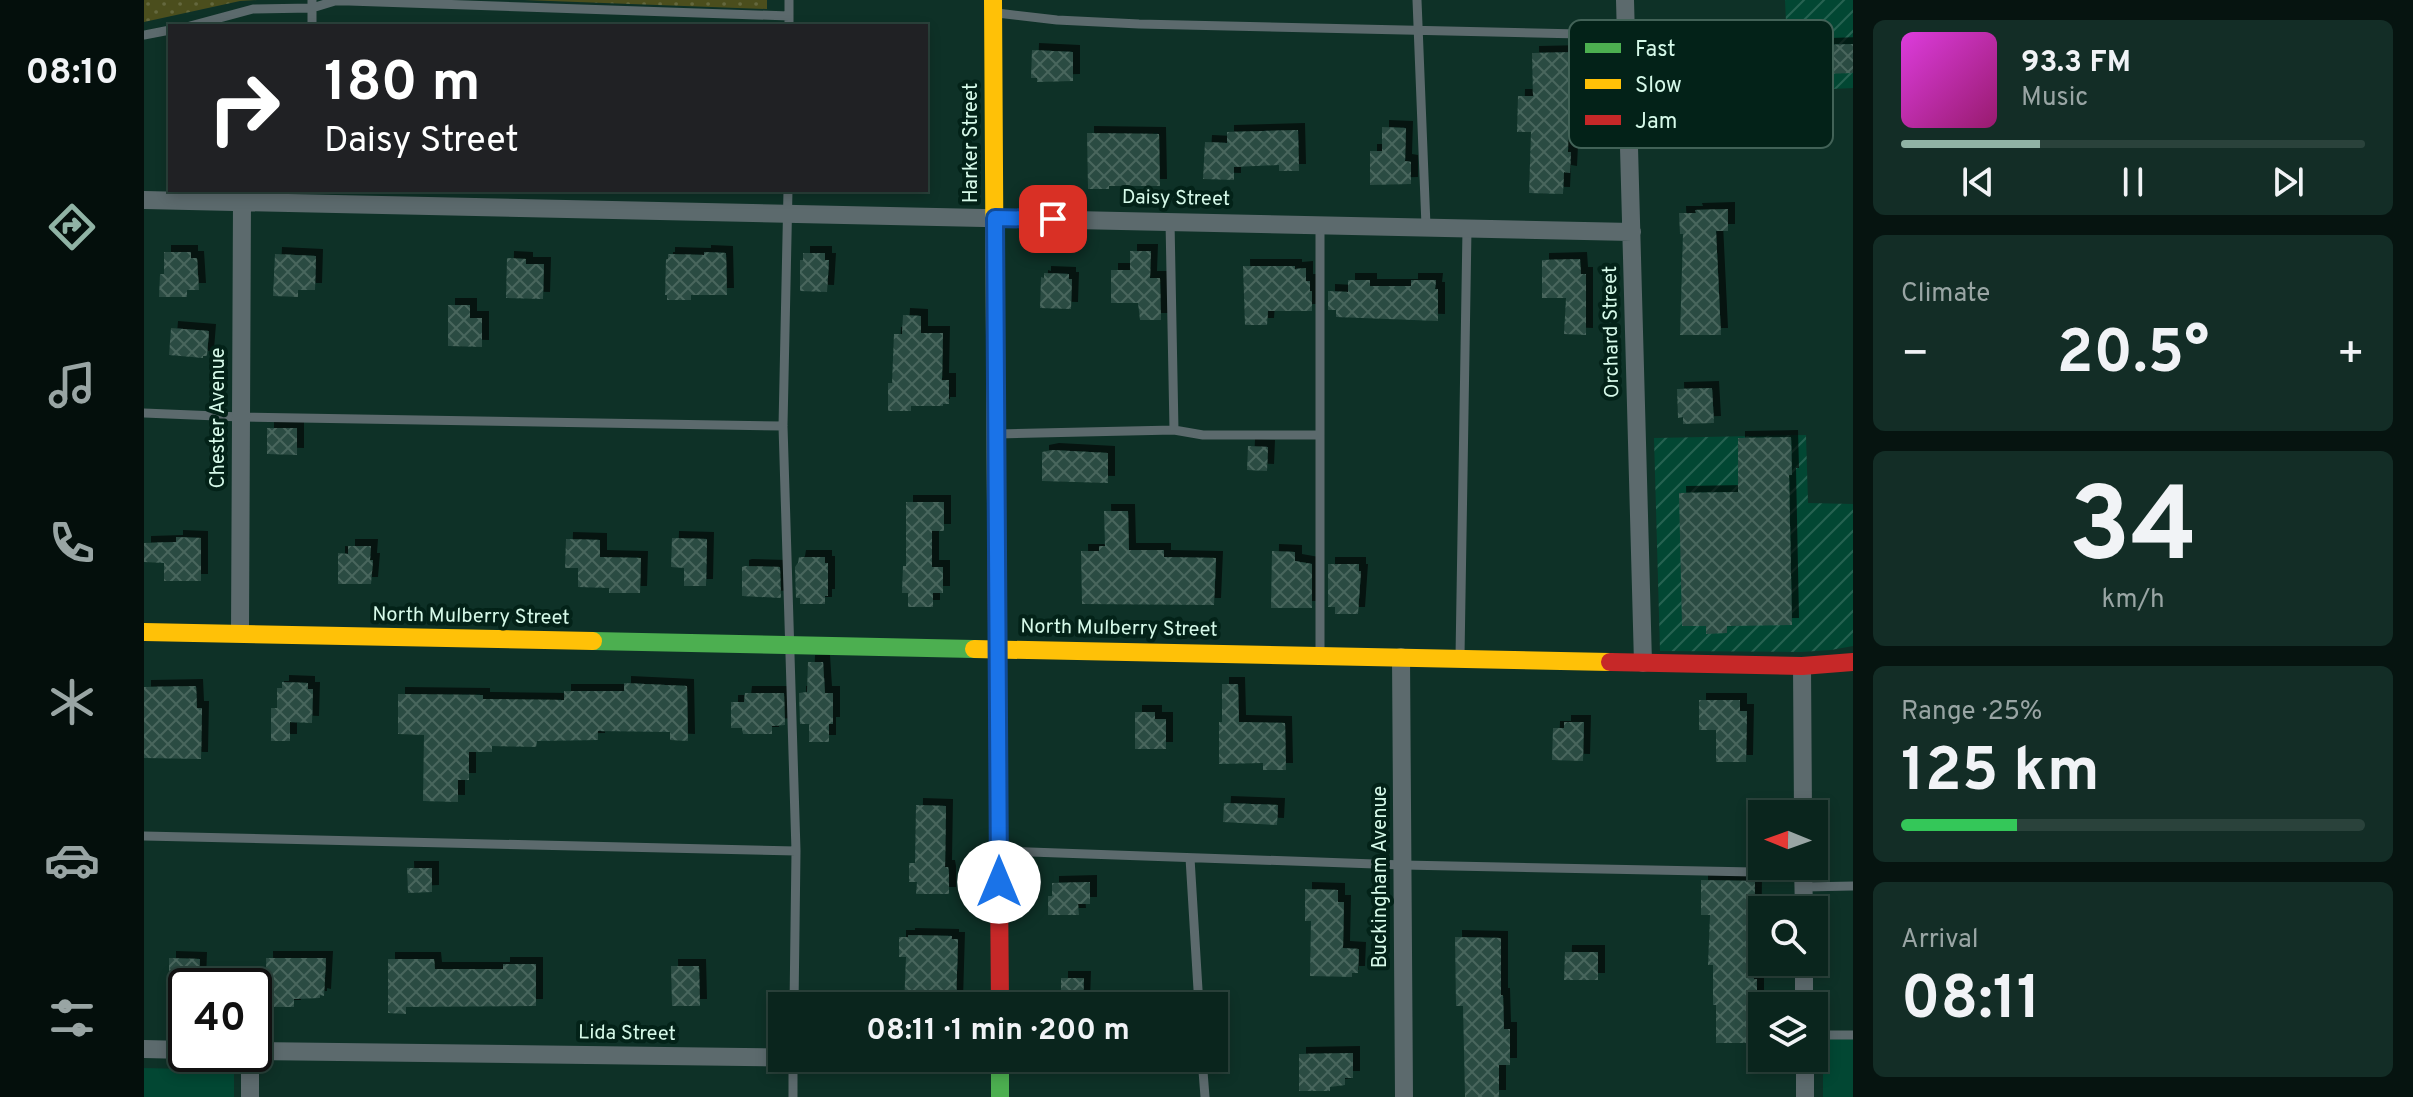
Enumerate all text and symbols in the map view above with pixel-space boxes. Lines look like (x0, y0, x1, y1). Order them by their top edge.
legend (1569, 20, 1833, 148)
text: Fast (1635, 37, 1676, 64)
text: 93.3 FM (2021, 45, 2131, 82)
text: 180 m (324, 50, 481, 120)
text: 08:10 (25, 51, 119, 97)
icon: right (192, 56, 296, 160)
text: Slow (1635, 73, 1682, 100)
text: Music (2021, 82, 2088, 115)
street label: Harker Street (959, 83, 985, 203)
text: Jam (1635, 109, 1678, 136)
text: Daisy Street (324, 119, 519, 165)
icon: previous (1956, 160, 2000, 204)
icon: pause (2111, 160, 2155, 204)
icon: next (2266, 160, 2310, 204)
pin (1019, 185, 1087, 253)
street label: Daisy Street (1122, 185, 1230, 213)
icon: arrive (1031, 197, 1075, 241)
icon: directions (44, 199, 100, 255)
street label: Orchard Street (1598, 266, 1626, 398)
text: Climate (1901, 278, 1990, 311)
text: 20.5° (2057, 318, 2209, 394)
text: − (1901, 328, 1929, 384)
text: + (2337, 328, 2365, 384)
street label: Chester Avenue (206, 347, 232, 489)
icon: music (44, 357, 100, 413)
text: 34 (2068, 466, 2198, 598)
icon: phone (44, 515, 100, 571)
text: km/h (2101, 584, 2165, 617)
street label: North Mulberry Street (372, 602, 570, 632)
street label: North Mulberry Street (1020, 614, 1218, 644)
icon: climate (44, 674, 100, 730)
text: Range · 25% (1901, 696, 2042, 729)
text: 125 km (1901, 736, 2100, 812)
street label: Buckingham Avenue (1368, 786, 1394, 968)
north arrow (1748, 800, 1828, 880)
map controls (1748, 800, 1828, 1072)
icon: car (44, 832, 100, 888)
position arrow (957, 840, 1041, 924)
button: search (1748, 896, 1828, 976)
text: Arrival (1901, 924, 1979, 957)
text: 08:11 (1901, 964, 2041, 1040)
speed limit sign: 40 (168, 968, 272, 1072)
icon: filters (44, 990, 100, 1046)
button: layers (1748, 992, 1828, 1072)
text: 08:11 · 1 min · 200 m (866, 1013, 1130, 1050)
street label: Lida Street (578, 1020, 676, 1048)

